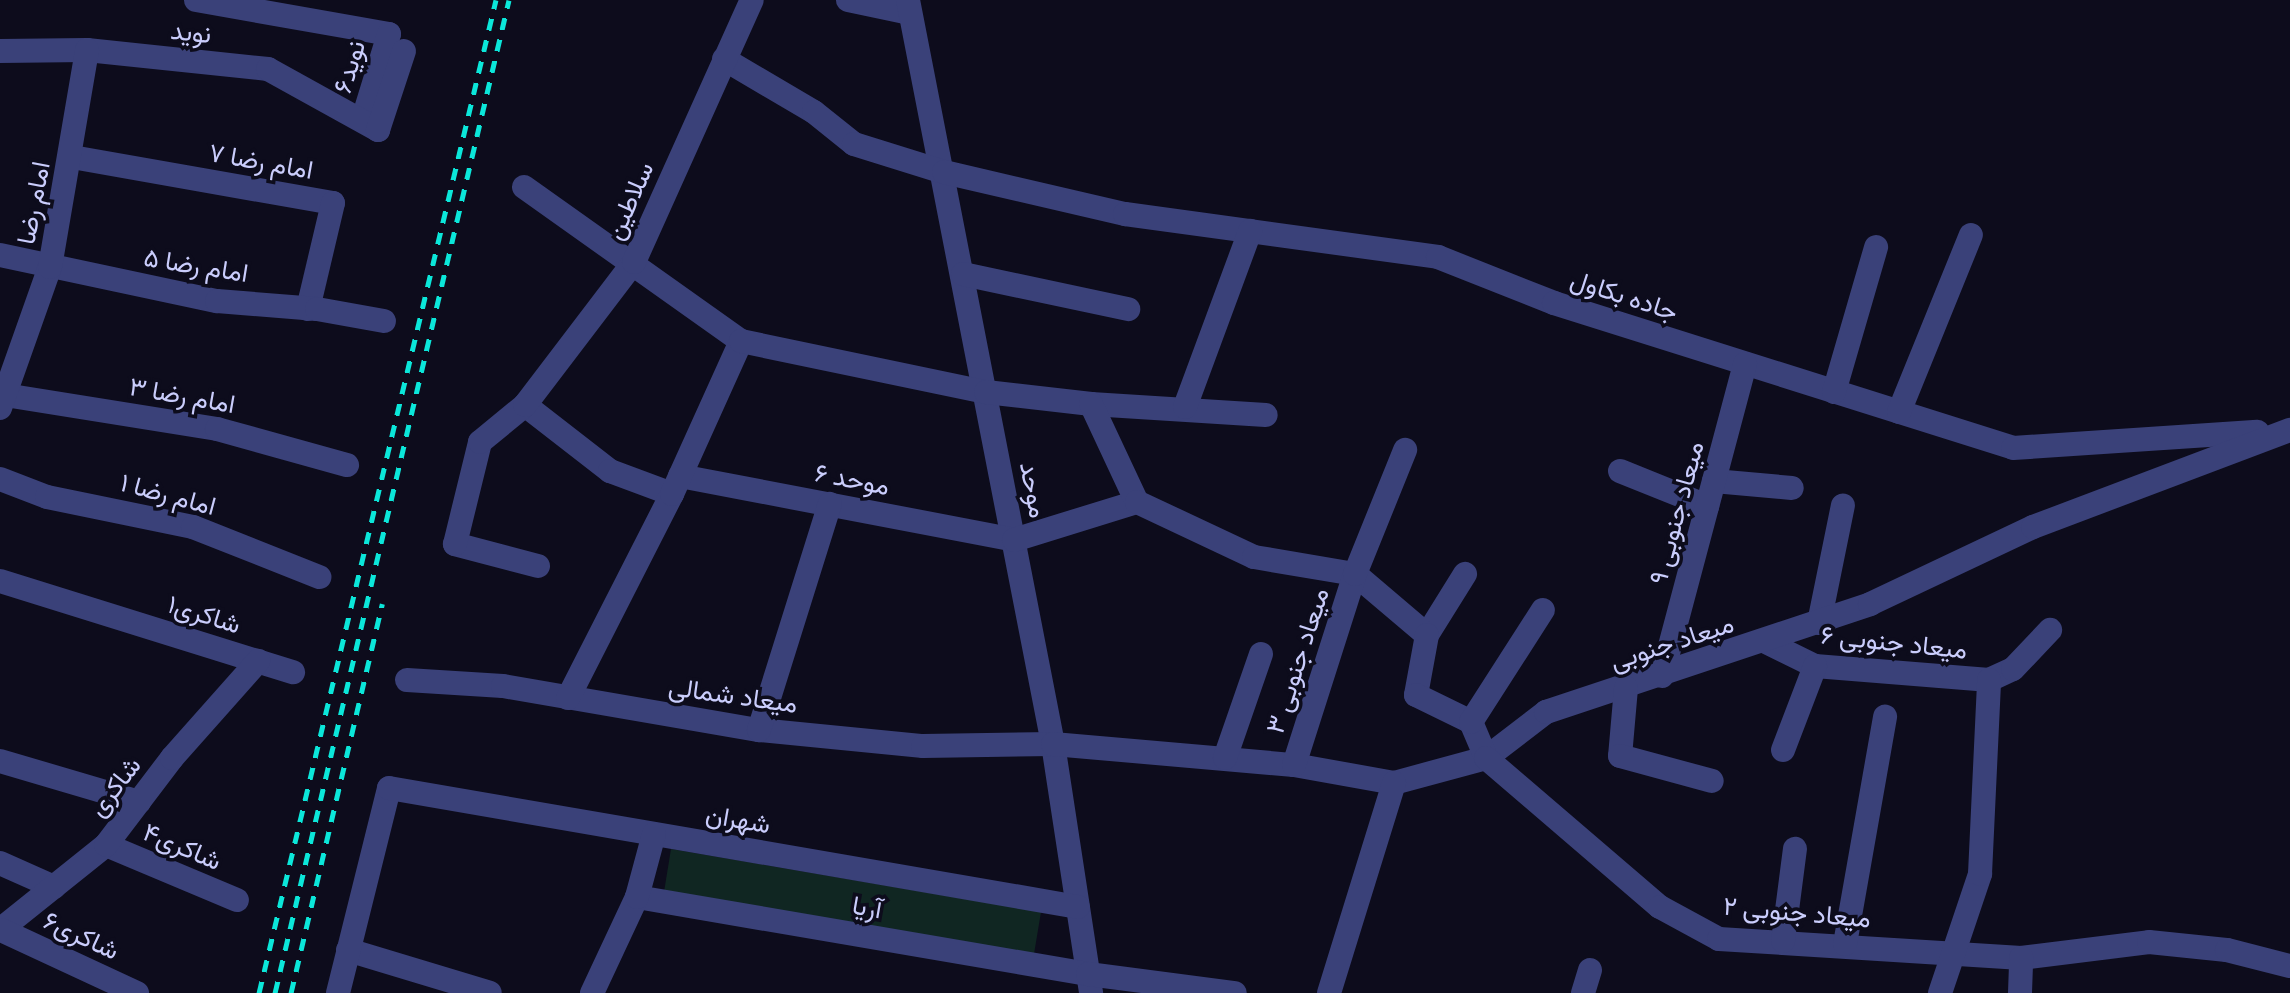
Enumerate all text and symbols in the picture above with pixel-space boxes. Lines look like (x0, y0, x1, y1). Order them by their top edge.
street label: نوید (169, 15, 213, 51)
street label: نوید۶ (327, 37, 373, 97)
street label: امام رضا ۷ (206, 137, 316, 187)
street label: سلاطین (599, 157, 661, 245)
street label: امام رضا (11, 159, 57, 247)
street label: امام رضا ۵ (142, 242, 250, 290)
street label: جاده بکاول (1566, 264, 1682, 328)
street label: امام رضا ۳ (127, 371, 237, 421)
street label: میعاد جنوبی ۹ (1643, 438, 1711, 588)
street label: موحد ۶ (812, 457, 892, 503)
street label: موحد (1012, 459, 1054, 521)
street label: امام رضا ۱ (117, 467, 219, 523)
street label: میعاد جنوبی ۳ (1260, 584, 1336, 738)
street label: شاکری۱ (164, 589, 244, 641)
street label: میعاد جنوبی (1606, 608, 1738, 678)
street label: میعاد جنوبی ۶ (1819, 620, 1969, 666)
street label: میعاد شمالی (666, 671, 800, 721)
street label: شاکری (82, 751, 148, 823)
street label: شهران (703, 799, 773, 841)
street label: شاکری۴ (138, 817, 226, 877)
street label: آریا (850, 890, 884, 926)
street label: میعاد جنوبی ۲ (1722, 891, 1872, 935)
street label: شاکری۶ (38, 905, 124, 967)

